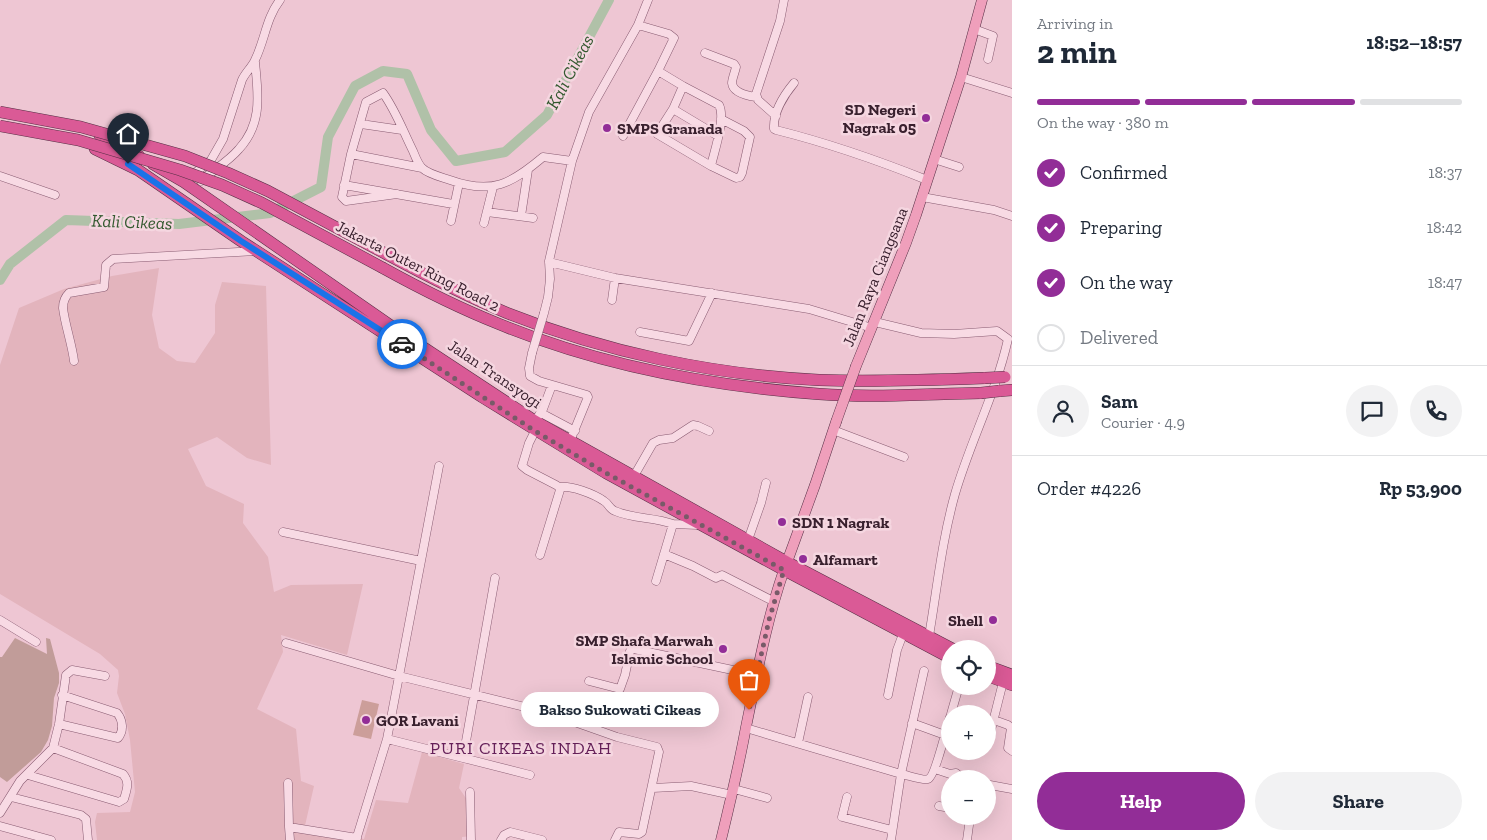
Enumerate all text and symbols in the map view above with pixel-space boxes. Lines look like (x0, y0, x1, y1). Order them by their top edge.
text: Arriving in (1037, 14, 1113, 33)
water label: Kali Cikeas (541, 31, 599, 113)
text: 18:52–18:57 (1366, 31, 1462, 54)
text: 2 min (1037, 33, 1117, 71)
place label: SD Negeri Nagrak 05 (843, 100, 916, 137)
marker: SD Negeri Nagrak 05 (920, 112, 932, 124)
pin (107, 113, 149, 164)
text: On the way · 380 m (1037, 113, 1168, 132)
place label: SMPS Granada (617, 119, 723, 138)
icon: home (114, 120, 142, 148)
marker: SMPS Granada (601, 122, 613, 134)
icon: check (1037, 159, 1065, 187)
text: Confirmed (1080, 161, 1167, 184)
text: 18:37 (1428, 163, 1462, 182)
street label: Jalan Raya Ciangsana (838, 204, 912, 349)
water label: Kali Cikeas (91, 210, 173, 234)
icon: check (1037, 214, 1065, 242)
street label: Jakarta Outer Ring Road 2 (333, 216, 503, 316)
text: Preparing (1080, 216, 1162, 239)
text: 18:42 (1427, 218, 1462, 237)
icon: check (1037, 269, 1065, 297)
text: On the way (1080, 271, 1173, 294)
text: 18:47 (1428, 273, 1462, 292)
courier (377, 319, 427, 369)
text: Delivered (1080, 326, 1158, 349)
icon: car (388, 330, 416, 358)
street label: Jalan Transyogi (445, 336, 546, 413)
button: person (1037, 385, 1089, 437)
button: chat (1346, 385, 1398, 437)
button: phone (1410, 385, 1462, 437)
text: Sam (1101, 390, 1138, 413)
text: Courier · 4.9 (1101, 413, 1185, 432)
text: Order #4226 (1037, 477, 1141, 500)
text: Rp 53,900 (1379, 477, 1462, 500)
place label: SDN 1 Nagrak (792, 513, 890, 532)
marker: SDN 1 Nagrak (776, 516, 788, 528)
place label: Alfamart (813, 550, 878, 569)
marker: Alfamart (797, 553, 809, 565)
place label: Shell (948, 611, 983, 630)
marker: Shell (987, 614, 999, 626)
place label: SMP Shafa Marwah Islamic School (575, 631, 714, 668)
map controls (941, 640, 996, 825)
button: locate (941, 640, 996, 695)
marker: SMP Shafa Marwah Islamic School (717, 643, 729, 655)
pin (728, 659, 770, 710)
icon: bag (735, 666, 763, 694)
callout: Bakso Sukowati Cikeas (522, 692, 719, 728)
text: Bakso Sukowati Cikeas (539, 700, 701, 719)
button: + (941, 705, 996, 760)
place label: GOR Lavani (376, 711, 459, 730)
marker: GOR Lavani (360, 714, 372, 726)
district label: PURI CIKEAS INDAH (430, 737, 612, 759)
button: − (941, 770, 996, 825)
button: Help (1037, 772, 1245, 830)
button: Share (1255, 772, 1462, 830)

